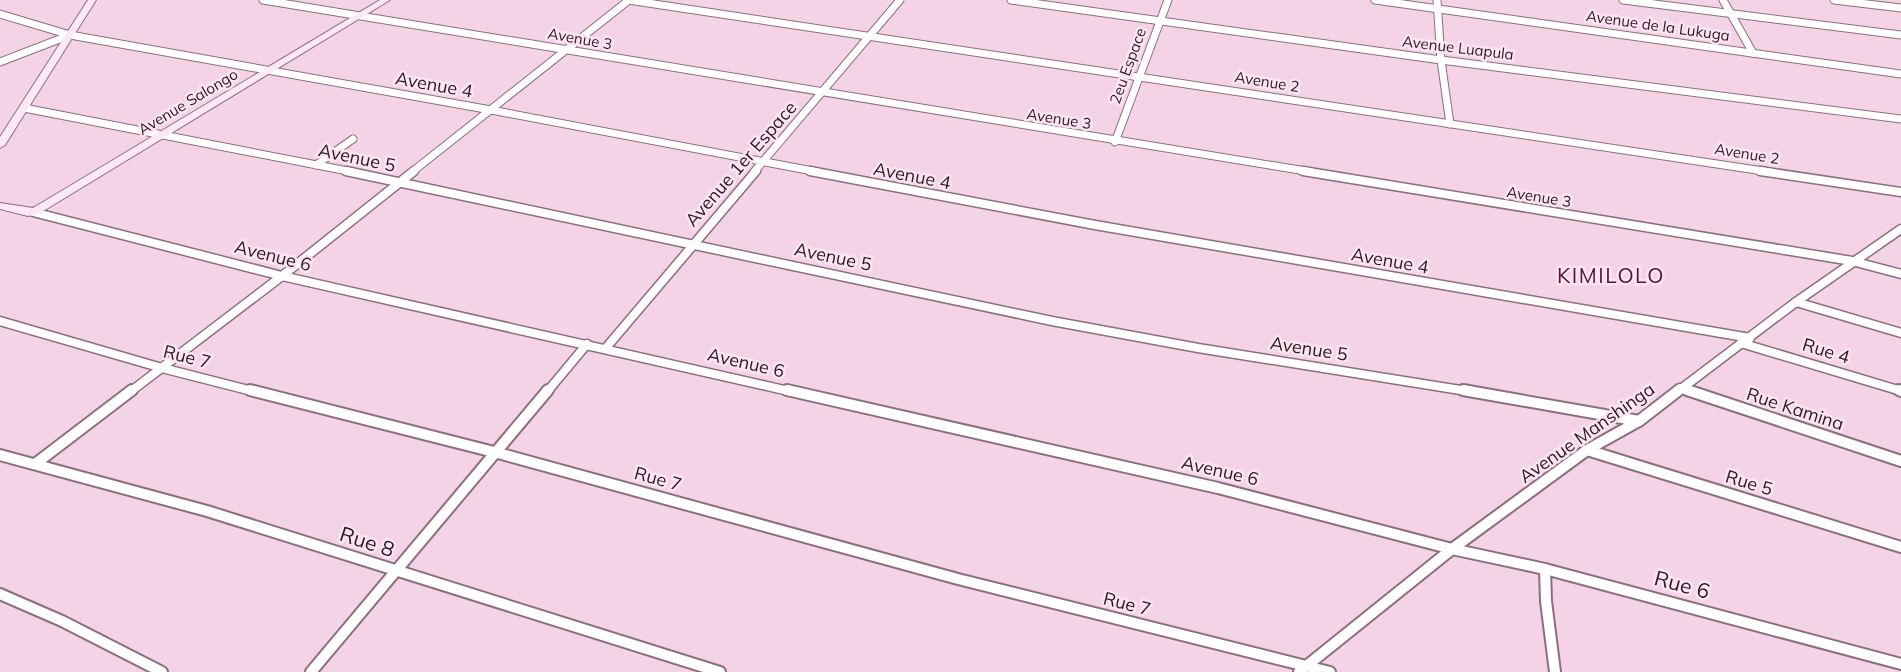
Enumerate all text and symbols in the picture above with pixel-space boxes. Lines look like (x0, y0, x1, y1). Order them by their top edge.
street label: Avenue de la Lukuga (1585, 6, 1731, 45)
street label: Avenue 3 (546, 23, 614, 54)
street label: 2eu Espace (1105, 25, 1150, 106)
street label: Avenue Luapula (1401, 31, 1515, 64)
street label: Avenue Salongo (134, 64, 241, 139)
street label: Avenue 4 (394, 66, 475, 103)
street label: Avenue 2 (1233, 67, 1301, 96)
street label: Avenue 1er Espace (680, 96, 801, 231)
street label: Avenue 3 (1025, 104, 1093, 133)
street label: Avenue 5 (316, 138, 398, 177)
street label: Avenue 2 (1713, 139, 1781, 168)
street label: Avenue 4 (872, 157, 953, 194)
street label: Avenue 3 (1505, 182, 1573, 211)
street label: Avenue 6 (232, 235, 314, 276)
street label: Avenue 5 (792, 237, 874, 276)
street label: Avenue 4 (1350, 242, 1431, 279)
district label: KIMILOLO (1557, 262, 1665, 288)
street label: Avenue 5 (1269, 331, 1350, 366)
street label: Rue 4 (1800, 332, 1853, 369)
street label: Rue 7 (161, 340, 213, 373)
street label: Avenue 6 (705, 343, 787, 383)
street label: Avenue Manshinga (1515, 377, 1659, 488)
street label: Rue Kamina (1744, 382, 1847, 435)
street label: Avenue 6 (1179, 451, 1261, 491)
street label: Rue 7 (632, 461, 684, 496)
street label: Rue 5 (1723, 464, 1776, 501)
street label: Rue 8 (337, 520, 398, 562)
street label: Rue 6 (1652, 564, 1713, 604)
street label: Rue 7 (1101, 587, 1153, 620)

